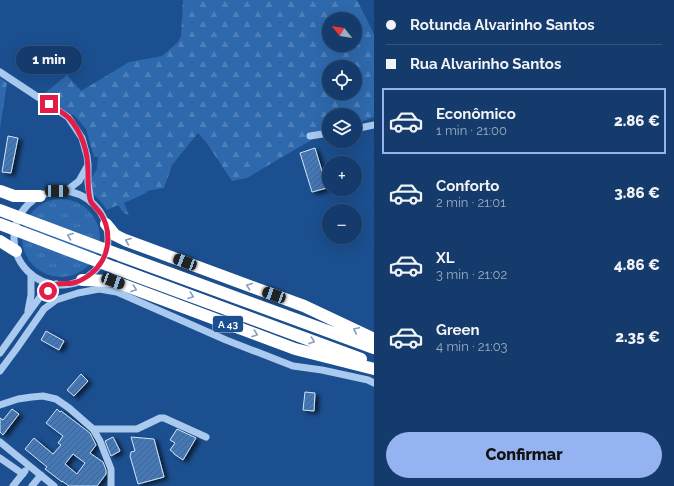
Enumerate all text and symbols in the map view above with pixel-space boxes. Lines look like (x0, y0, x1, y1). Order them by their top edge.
north arrow (322, 12, 362, 52)
map controls (322, 12, 362, 244)
text: Rotunda Alvarinho Santos (410, 16, 595, 34)
callout: 1 min (16, 46, 82, 74)
text: 1 min (32, 52, 66, 67)
text: Rua Alvarinho Santos (410, 55, 561, 73)
button: locate (322, 60, 362, 100)
route end (40, 95, 58, 113)
icon: car (388, 103, 424, 139)
text: Econômico (436, 105, 516, 123)
button: layers (322, 108, 362, 148)
text: 2.86 € (614, 112, 660, 130)
text: 1 min · 21:00 (436, 123, 507, 138)
button: + (322, 156, 362, 196)
icon: car (388, 175, 424, 211)
text: Conforto (436, 177, 499, 195)
text: 3.86 € (614, 184, 660, 202)
car (45, 185, 69, 197)
text: 2 min · 21:01 (436, 195, 506, 210)
button: − (322, 204, 362, 244)
one-way arrow (67, 233, 74, 241)
one-way arrow (124, 237, 131, 245)
icon: car (388, 247, 424, 283)
text: XL (436, 249, 454, 267)
car (172, 252, 198, 272)
text: 4.86 € (614, 256, 660, 274)
text: 3 min · 21:02 (436, 267, 507, 282)
car (100, 271, 126, 291)
route start (39, 282, 57, 300)
one-way arrow (246, 282, 253, 291)
one-way arrow (130, 284, 137, 292)
car (261, 285, 287, 305)
one-way arrow (187, 291, 194, 299)
road number: A 43 (213, 316, 243, 332)
icon: car (388, 319, 424, 355)
text: Green (436, 321, 480, 339)
one-way arrow (352, 327, 360, 335)
text: 2.35 € (615, 328, 660, 346)
one-way arrow (252, 330, 259, 338)
one-way arrow (309, 337, 316, 345)
text: 4 min · 21:03 (436, 339, 508, 354)
button: Confirmar (386, 432, 662, 478)

